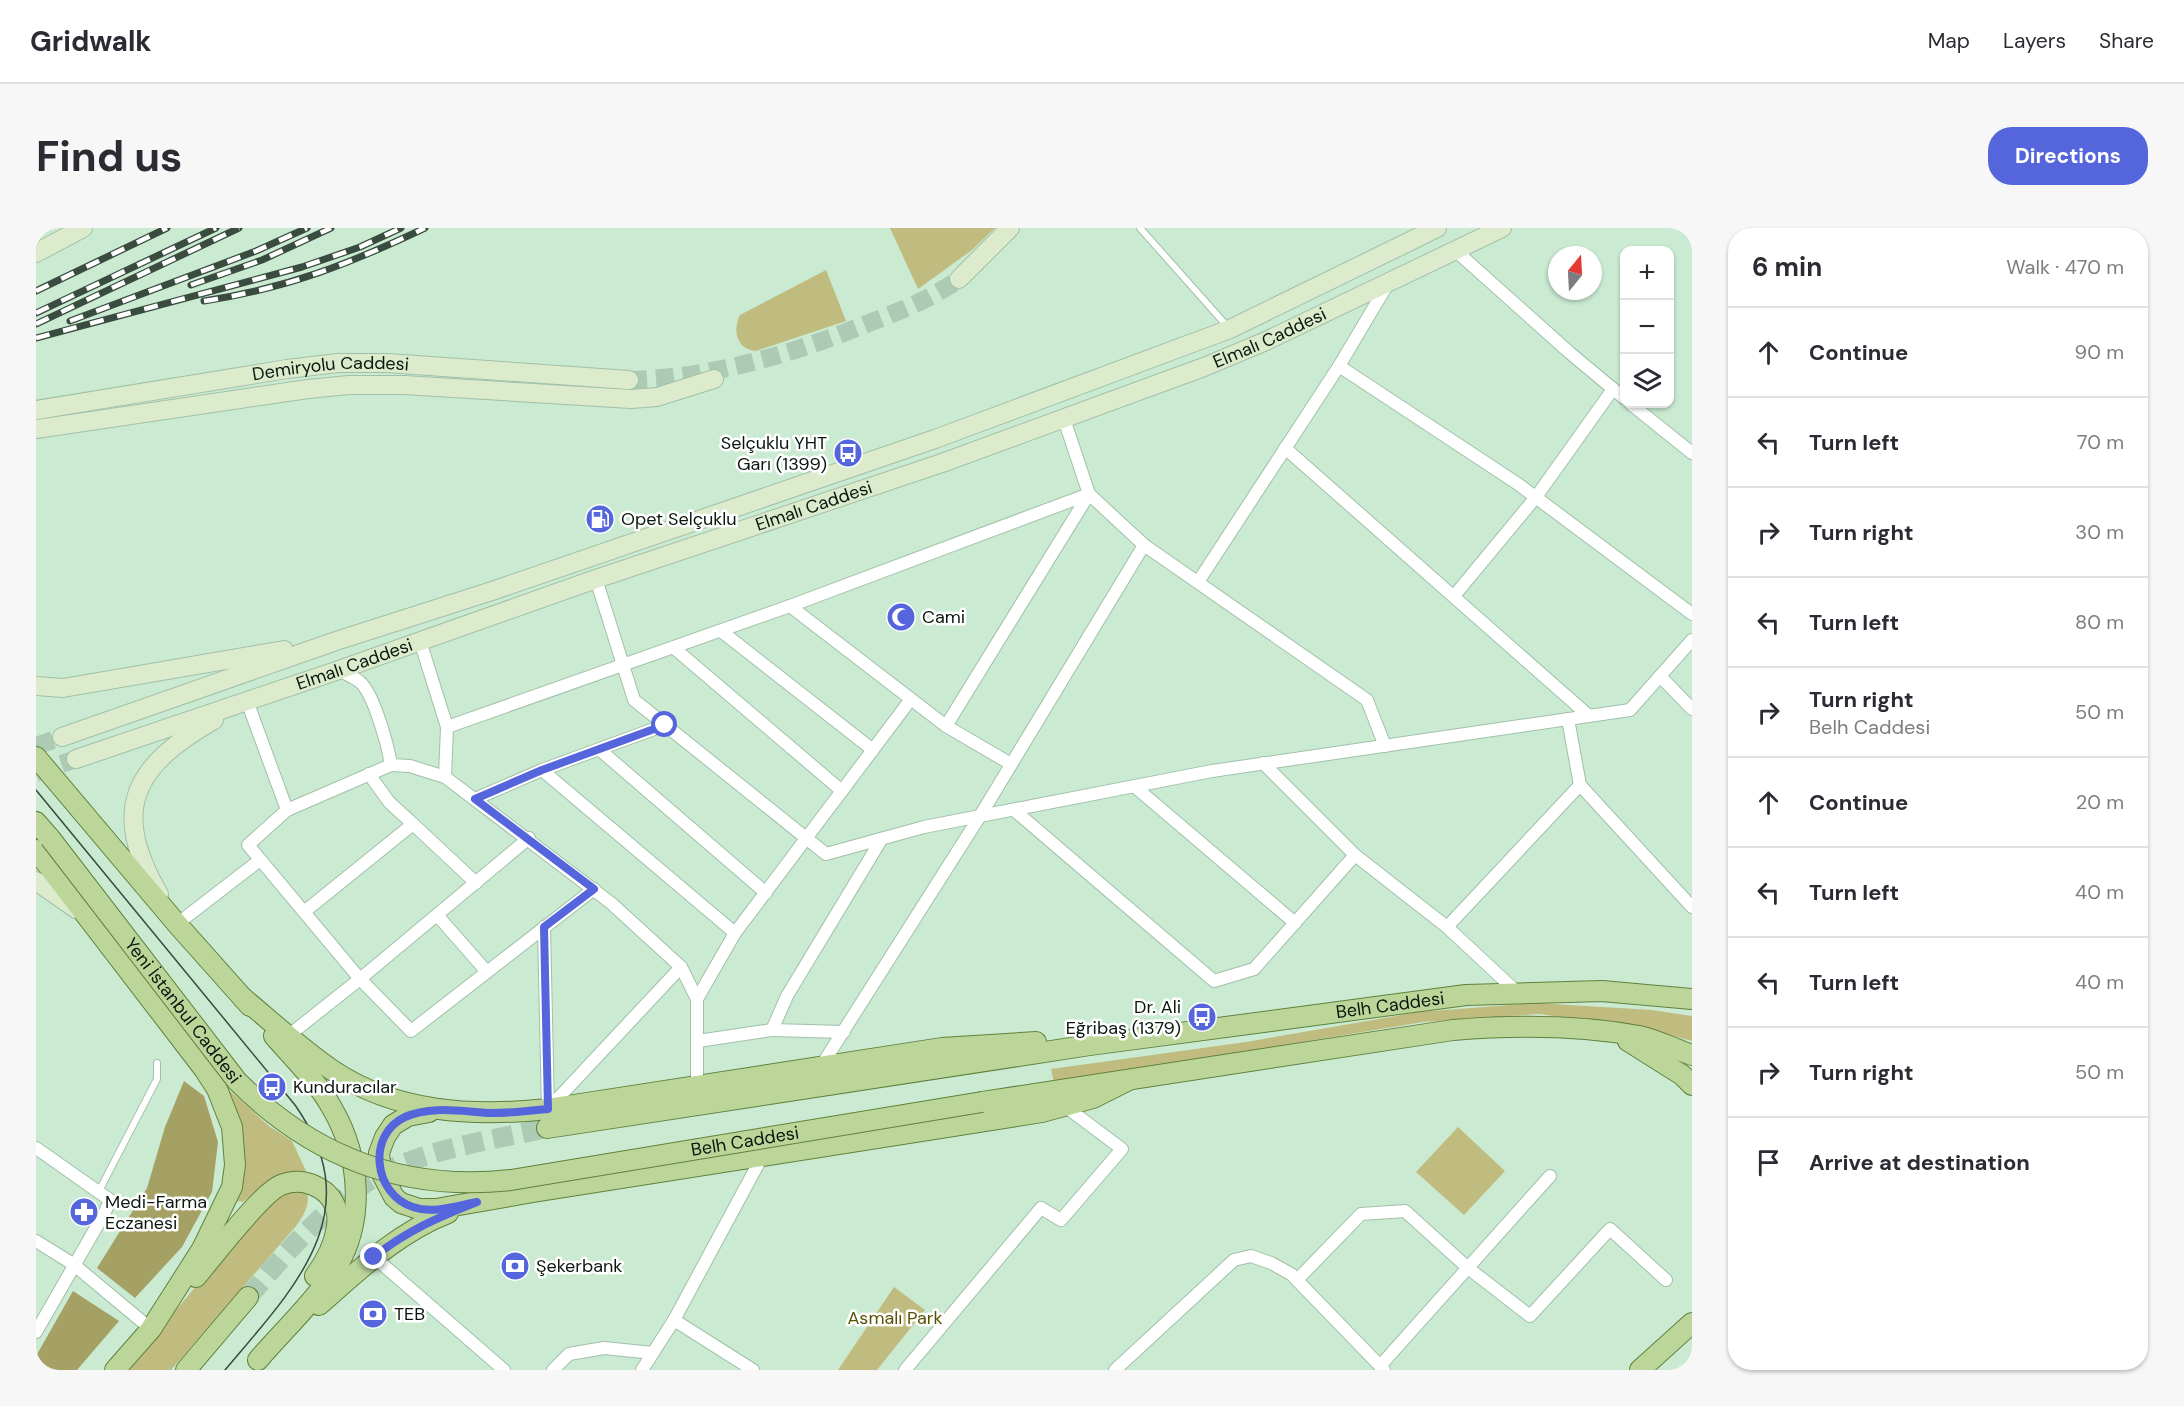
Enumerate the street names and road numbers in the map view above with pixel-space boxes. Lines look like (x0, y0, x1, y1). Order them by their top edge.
street label: Elmalı Caddesi (1209, 302, 1330, 374)
street label: Demiryolu Caddesi (250, 351, 410, 387)
street label: Elmalı Caddesi (752, 475, 875, 537)
street label: Elmalı Caddesi (293, 633, 416, 696)
street label: Yeni İstanbul Caddesi (119, 933, 247, 1089)
street label: Belh Caddesi (1334, 986, 1446, 1024)
street label: Belh Caddesi (689, 1120, 801, 1162)

